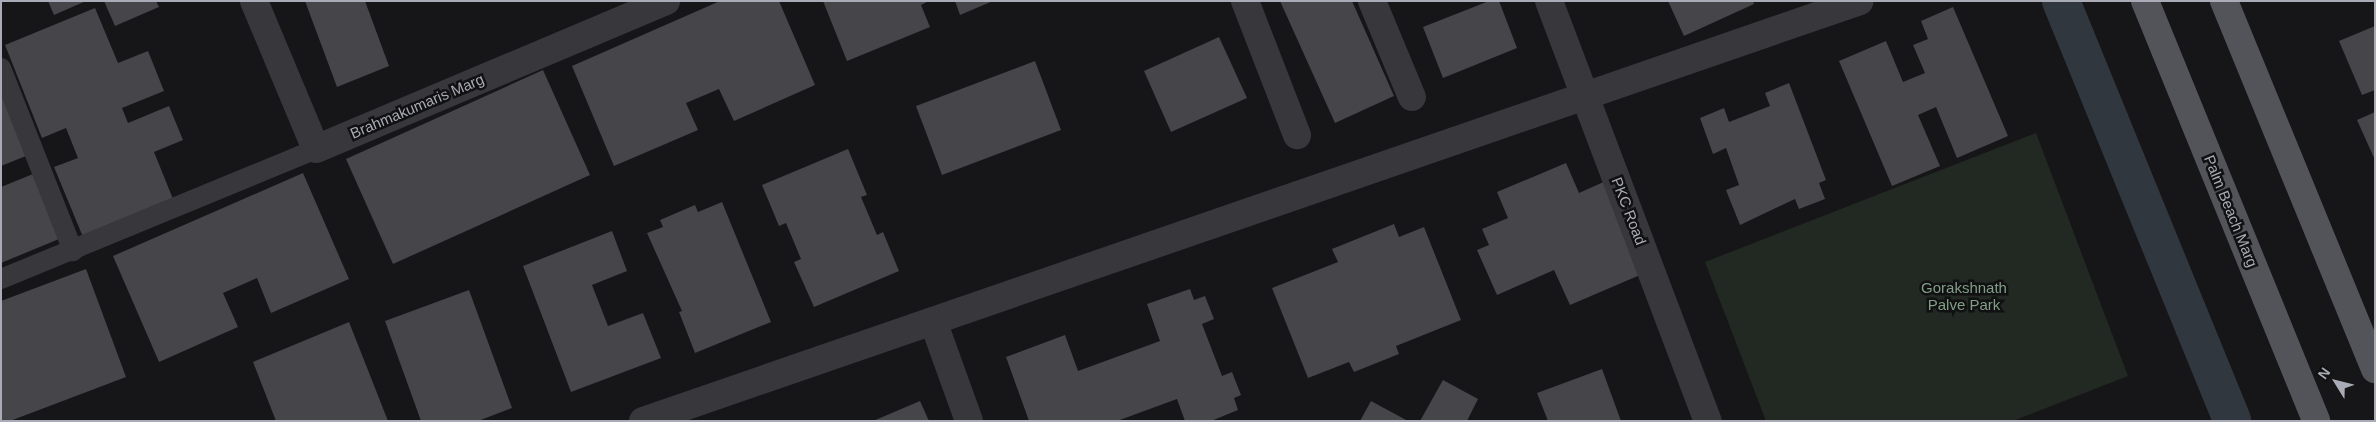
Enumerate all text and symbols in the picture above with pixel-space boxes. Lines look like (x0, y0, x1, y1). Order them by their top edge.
street label: Brahmakumaris Marg (347, 70, 487, 142)
street label: Palm Beach Marg (2200, 152, 2262, 270)
street label: PKC Road (1608, 175, 1650, 247)
park label: Gorakshnath Palve Park (1921, 278, 2007, 313)
north arrow (2311, 357, 2361, 407)
text: N (2314, 364, 2333, 382)

